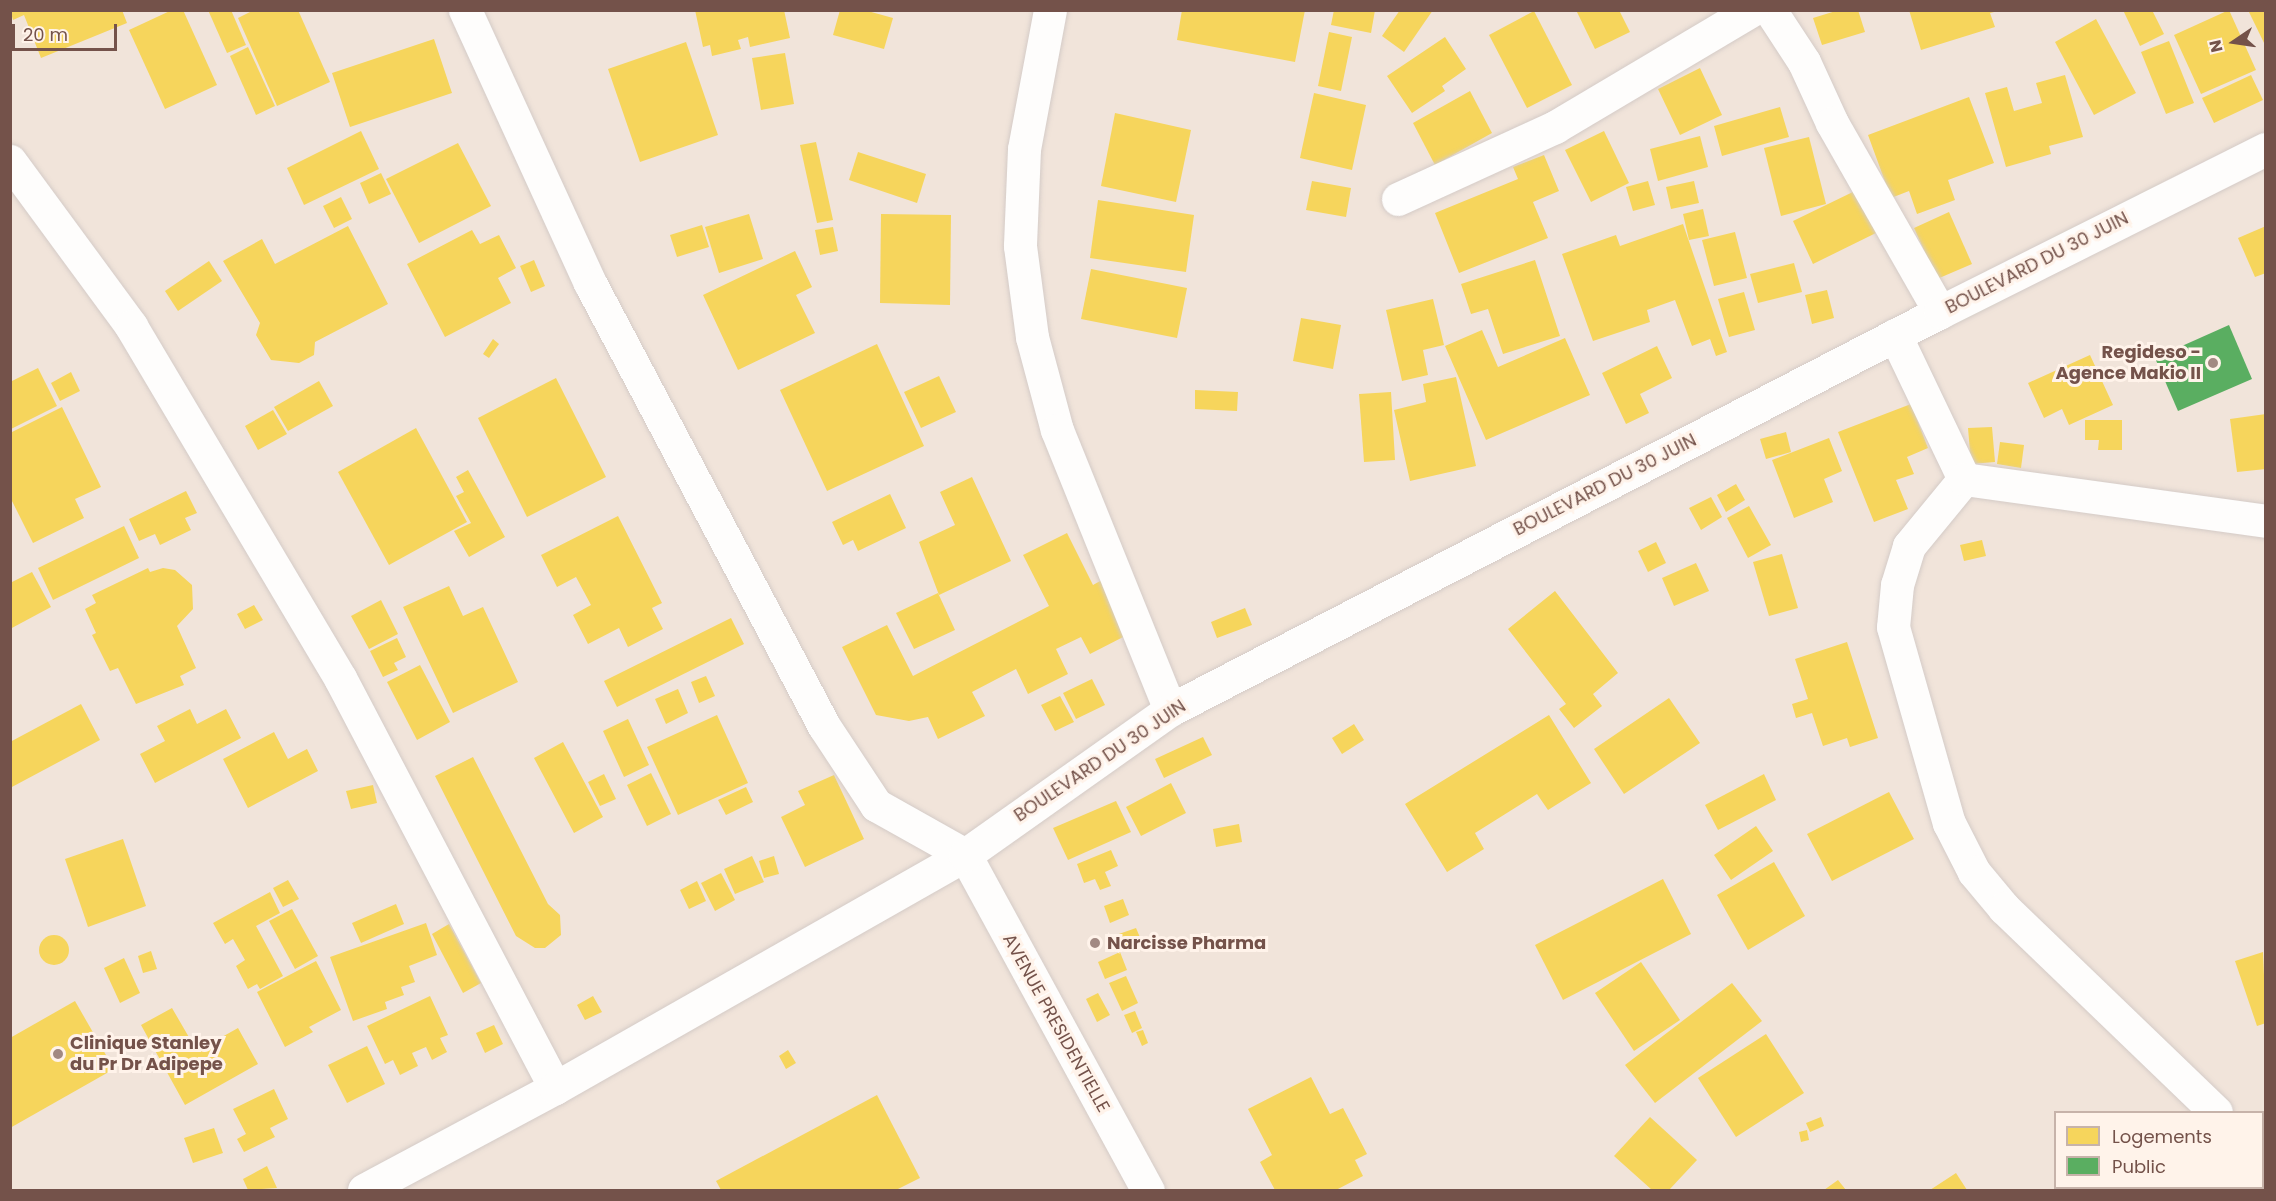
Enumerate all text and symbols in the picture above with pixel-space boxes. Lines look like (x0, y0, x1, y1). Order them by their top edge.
scale bar (15, 12, 120, 50)
north arrow (2204, 12, 2264, 72)
text: 20 m (23, 22, 68, 47)
text: N (2203, 38, 2229, 55)
street label: BOULEVARD DU 30 JUIN (1942, 207, 2132, 319)
place label: Regideso - Agence Makio II (2055, 342, 2201, 385)
marker: Regideso - Agence Makio II (2206, 356, 2220, 370)
street label: BOULEVARD DU 30 JUIN (1510, 429, 1700, 541)
street label: BOULEVARD DU 30 JUIN (1010, 695, 1190, 827)
street label: AVENUE PRESIDENTIELLE (998, 930, 1114, 1116)
place label: Narcisse Pharma (1107, 932, 1266, 954)
marker: Narcisse Pharma (1088, 936, 1102, 950)
place label: Clinique Stanley du Pr Dr Adipepe (70, 1033, 223, 1076)
marker: Clinique Stanley du Pr Dr Adipepe (51, 1047, 65, 1061)
legend (2054, 1111, 2264, 1189)
text: Logements (2112, 1124, 2212, 1149)
text: Public (2112, 1154, 2166, 1179)

